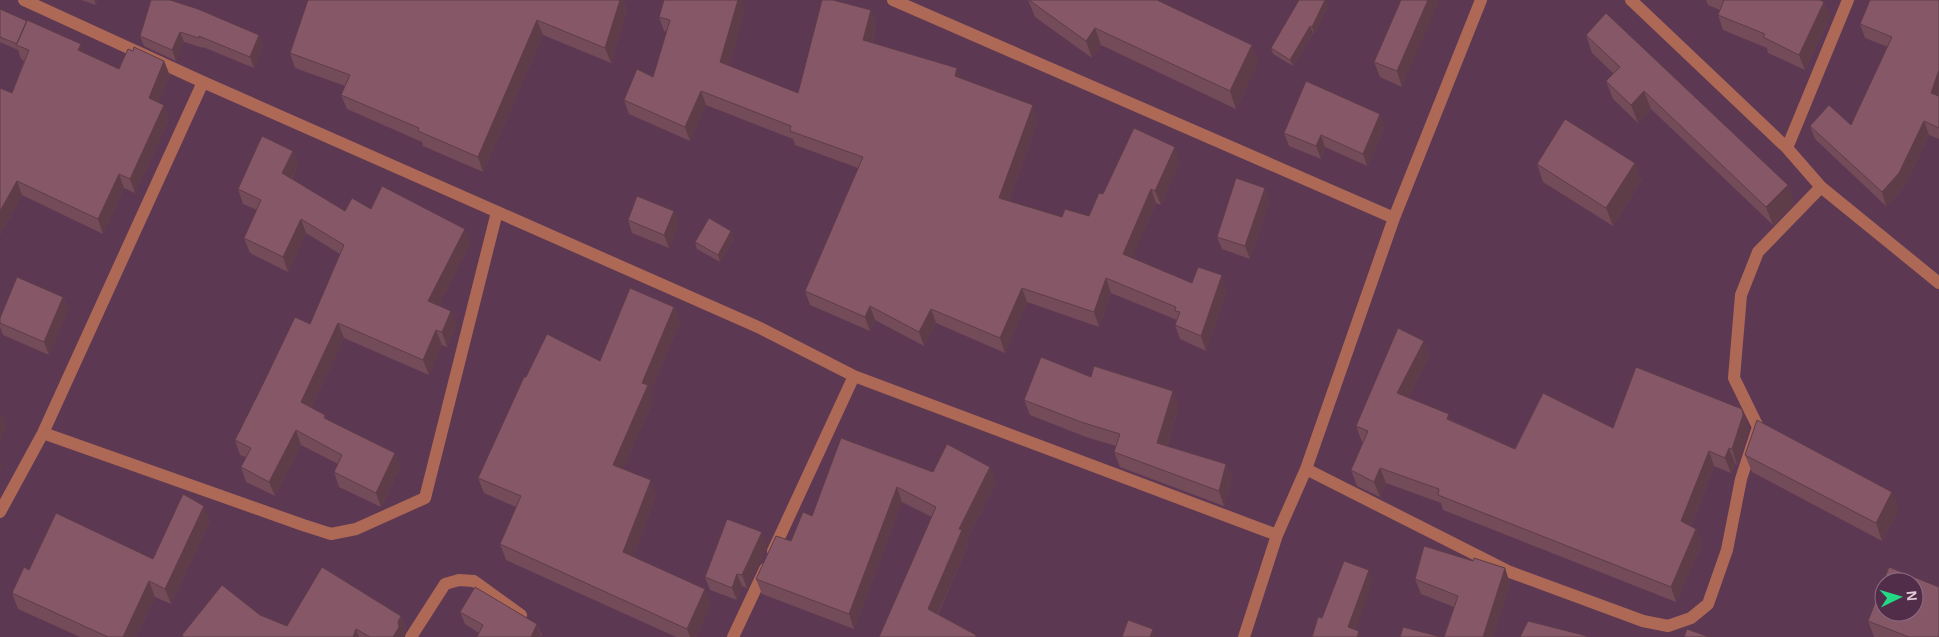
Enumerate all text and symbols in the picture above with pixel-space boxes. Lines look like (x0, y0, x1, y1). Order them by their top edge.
north arrow (1874, 572, 1924, 622)
text: N (1904, 590, 1920, 602)

